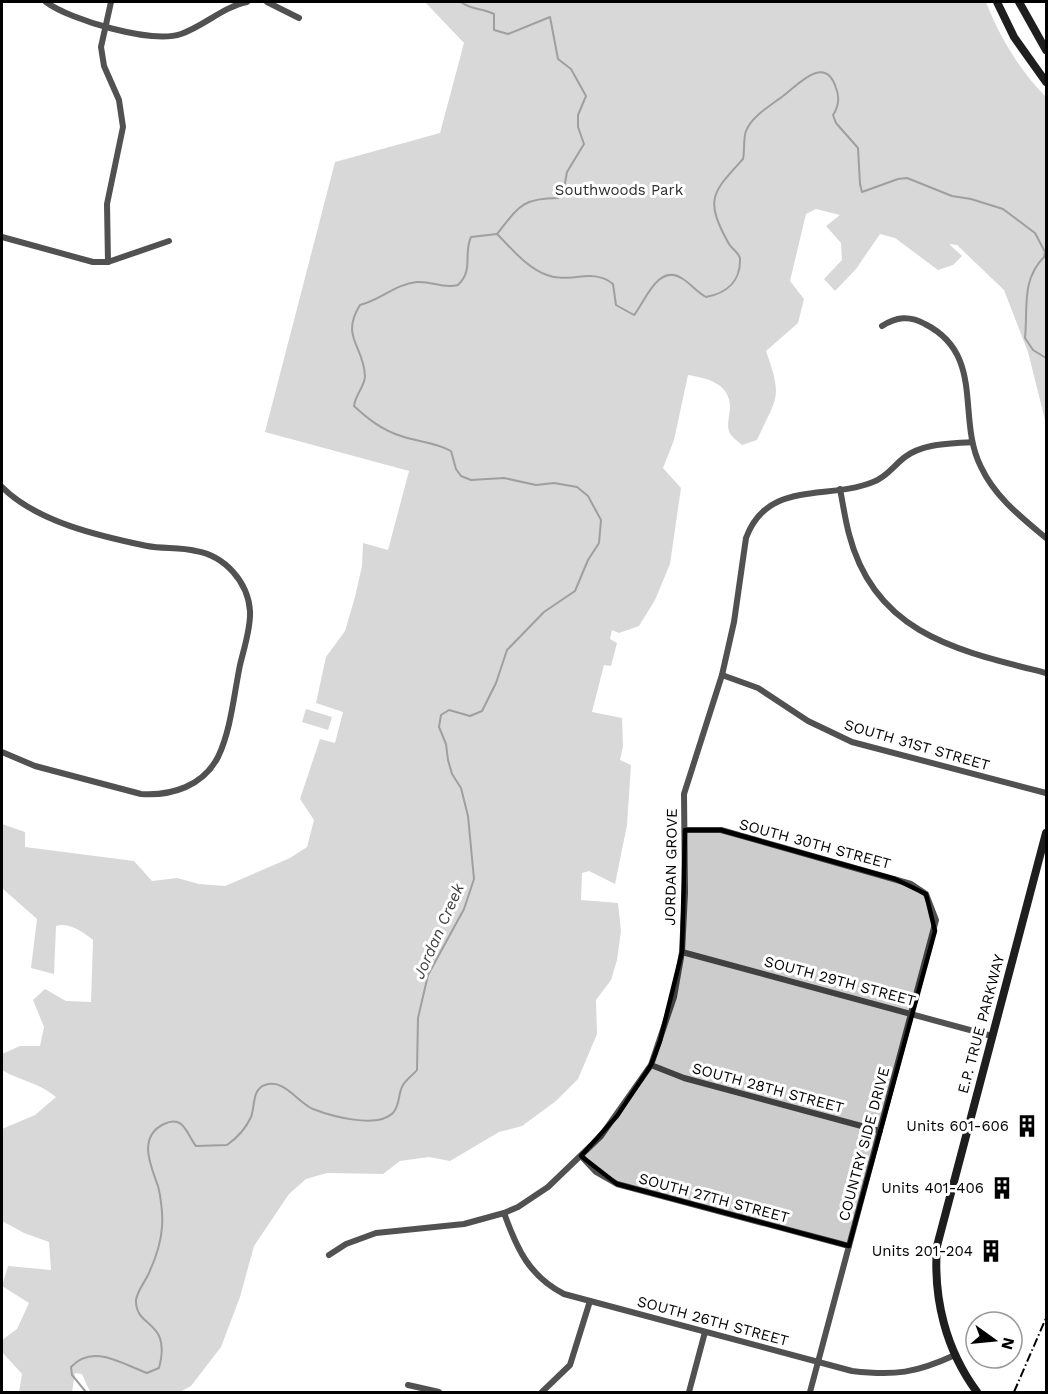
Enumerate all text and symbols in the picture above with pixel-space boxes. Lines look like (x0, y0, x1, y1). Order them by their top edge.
park label: Southwoods Park (555, 181, 684, 199)
street label: SOUTH 31ST STREET (842, 716, 992, 774)
street label: JORDAN GROVE (661, 808, 681, 926)
street label: SOUTH 30TH STREET (737, 815, 893, 873)
water label: Jordan Creek (409, 879, 468, 982)
street label: SOUTH 29TH STREET (762, 952, 918, 1010)
street label: E.P. TRUE PARKWAY (954, 952, 1008, 1096)
street label: SOUTH 28TH STREET (690, 1059, 846, 1117)
street label: COUNTRY SIDE DRIVE (835, 1065, 893, 1223)
building icon: Units 601-606 (1014, 1113, 1040, 1139)
place label: Units 601-606 (906, 1117, 1009, 1135)
street label: SOUTH 27TH STREET (637, 1169, 791, 1227)
building icon: Units 401-406 (989, 1175, 1015, 1201)
place label: Units 401-406 (881, 1179, 984, 1197)
building icon: Units 201-204 (978, 1238, 1004, 1264)
place label: Units 201-204 (872, 1242, 973, 1260)
street label: SOUTH 26TH STREET (635, 1292, 791, 1350)
north arrow (964, 1310, 1024, 1370)
text: N (997, 1336, 1019, 1352)

